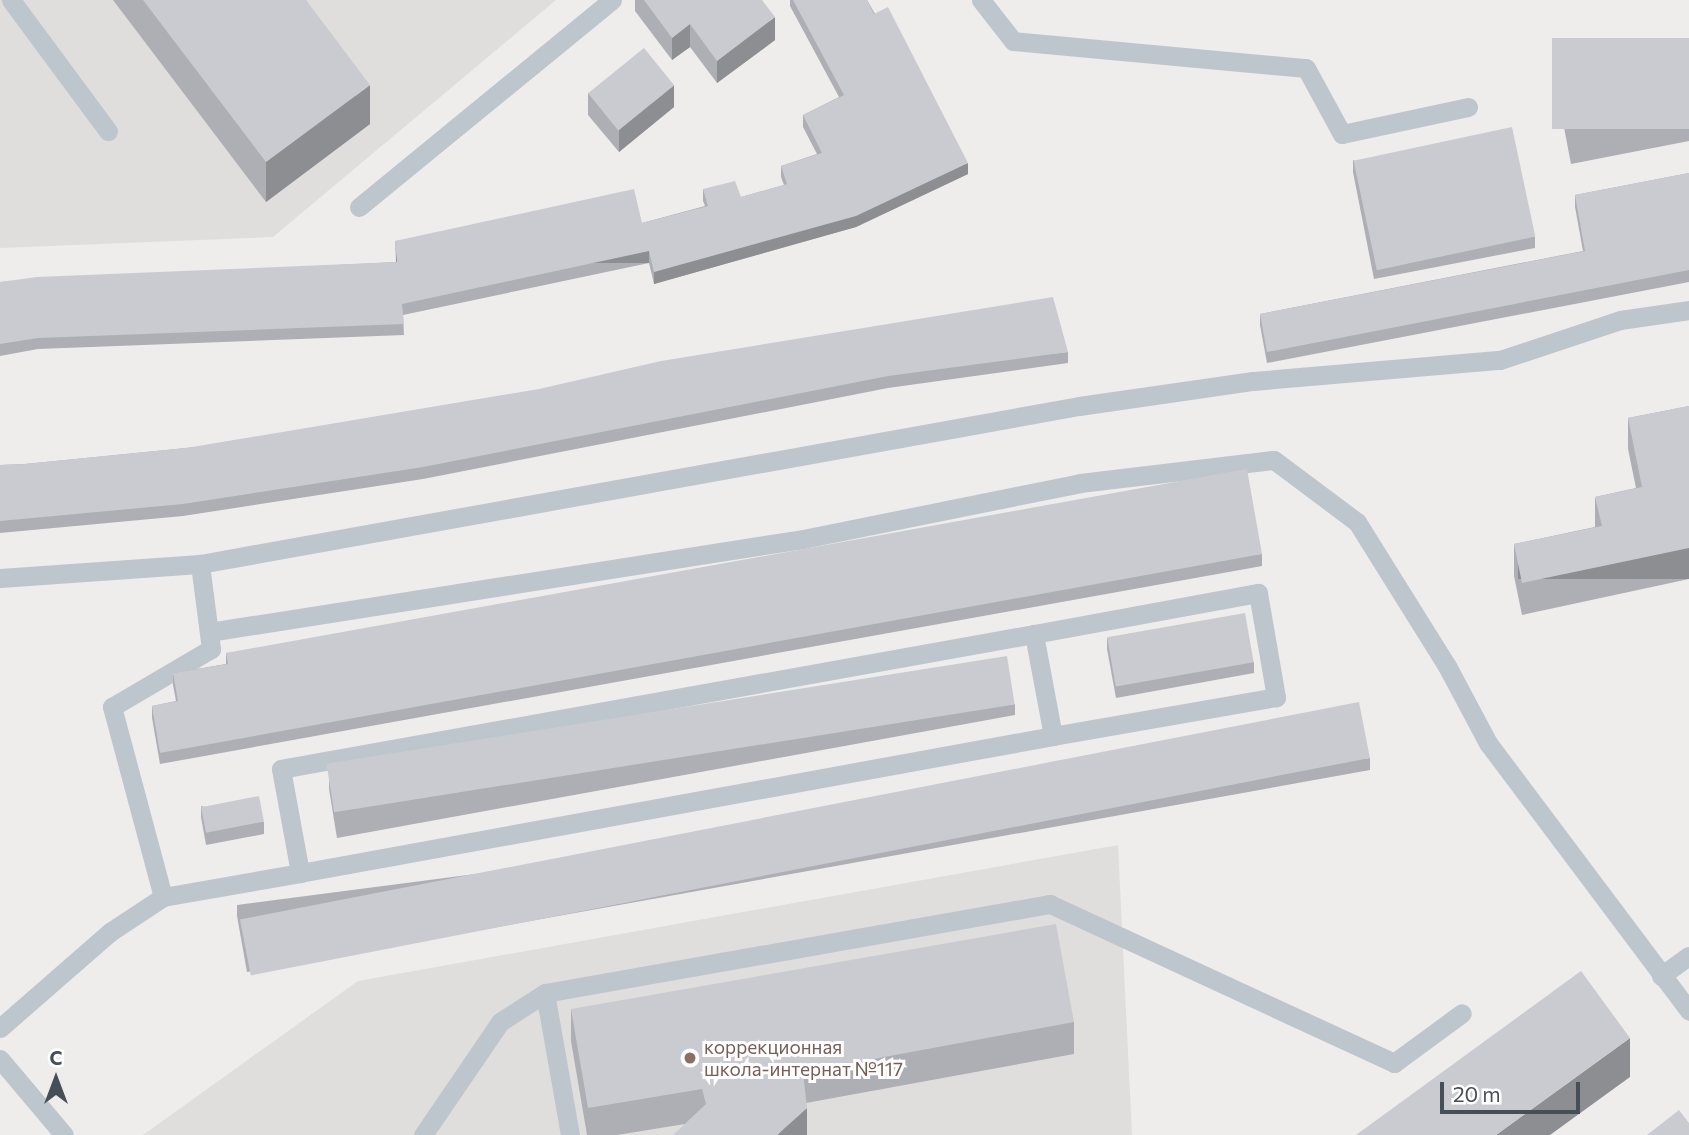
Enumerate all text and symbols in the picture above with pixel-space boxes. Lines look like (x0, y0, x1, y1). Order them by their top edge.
place label: коррекционная школа-интернат №117 (704, 1036, 903, 1080)
north arrow (21, 1044, 91, 1114)
text: С (50, 1046, 63, 1069)
marker: коррекционная школа-интернат №117 (682, 1050, 698, 1066)
scale bar (1444, 1068, 1584, 1112)
text: 20 m (1453, 1081, 1501, 1106)

